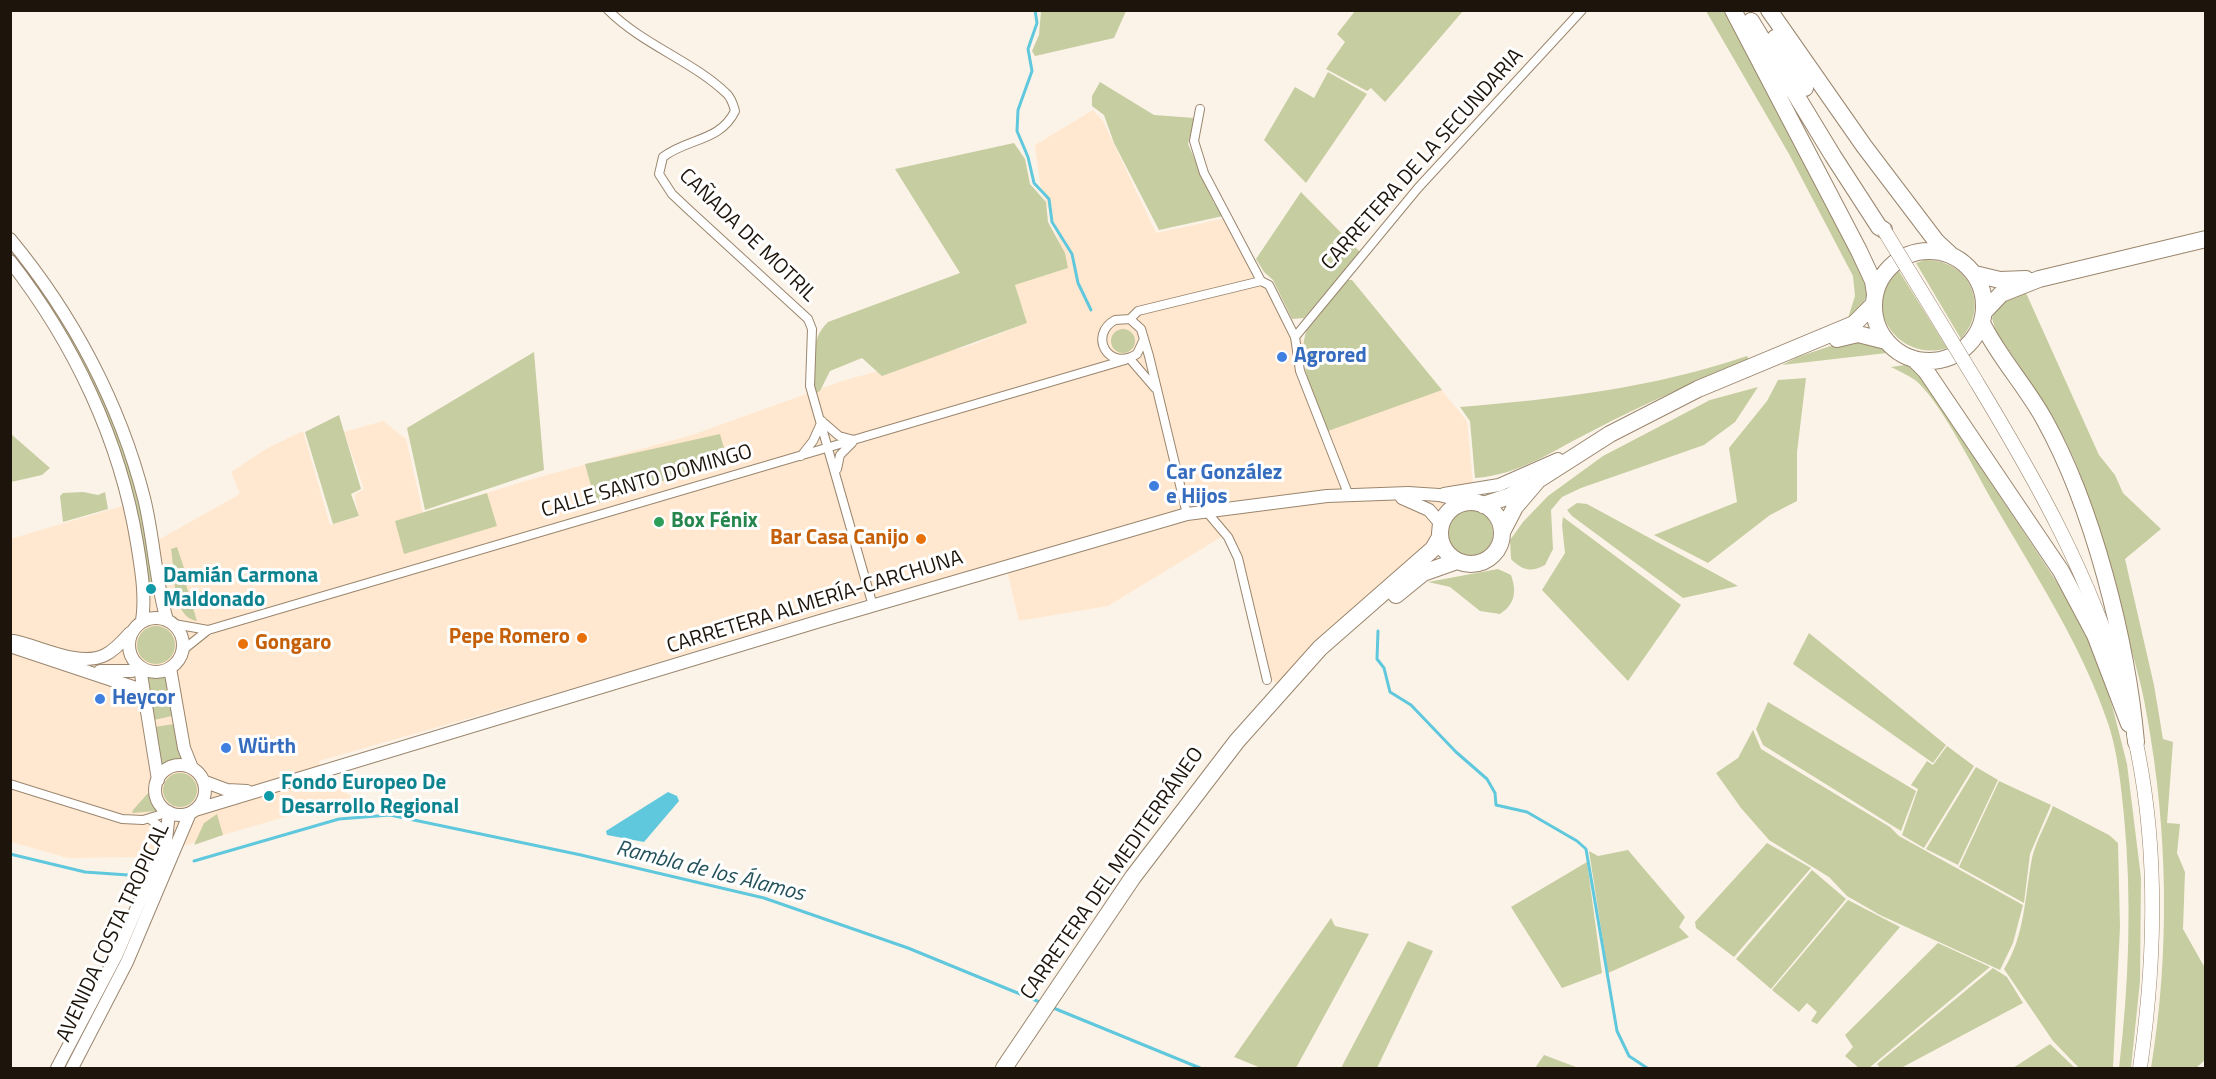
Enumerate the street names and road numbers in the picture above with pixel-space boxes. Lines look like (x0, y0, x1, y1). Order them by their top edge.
street label: CARRETERA DE LA SECUNDARIA (1317, 44, 1529, 276)
street label: CAÑADA DE MOTRIL (673, 164, 821, 308)
street label: CALLE SANTO DOMINGO (539, 440, 755, 524)
street label: CARRETERA ALMERÍA-CARCHUNA (664, 546, 966, 660)
street label: CARRETERA DEL MEDITERRÁNEO (1016, 743, 1210, 1005)
street label: AVENIDA COSTA TROPICAL (52, 820, 176, 1046)

